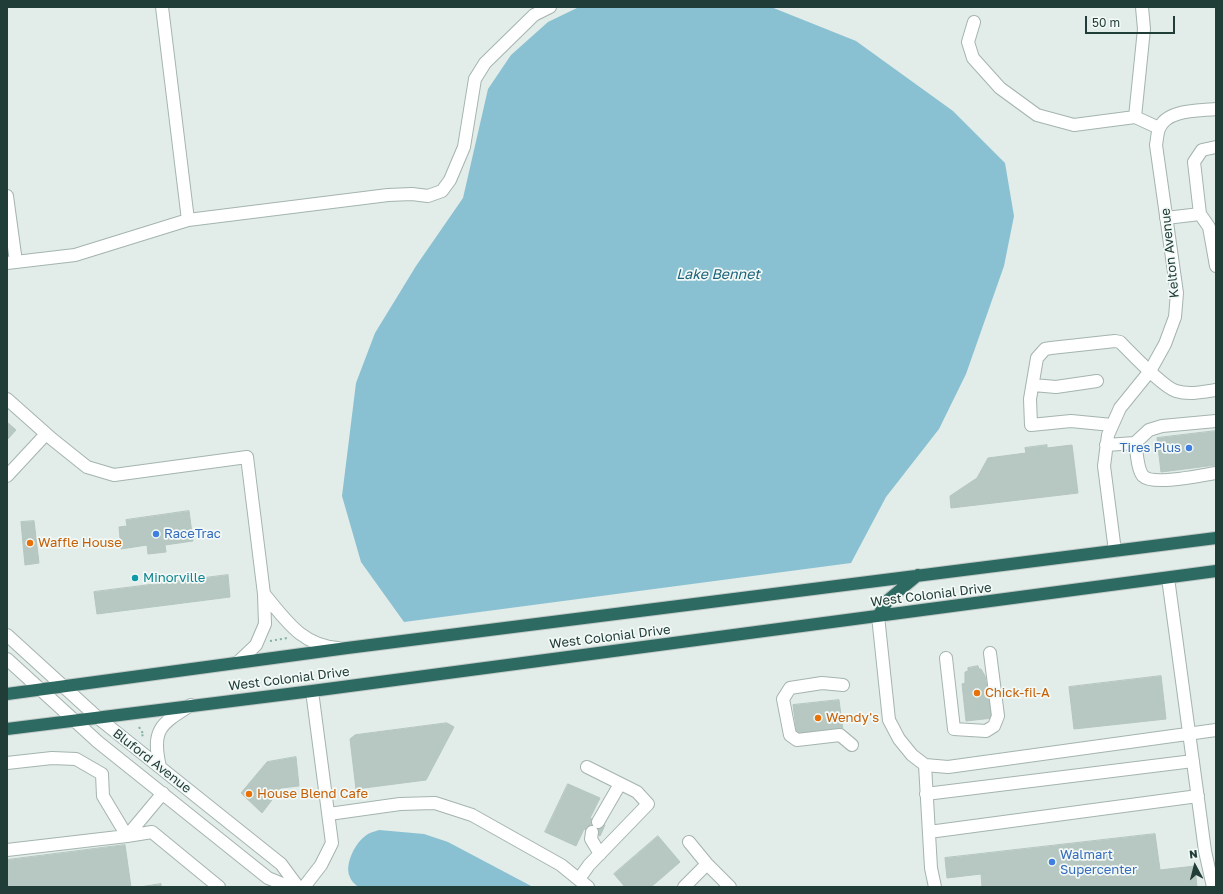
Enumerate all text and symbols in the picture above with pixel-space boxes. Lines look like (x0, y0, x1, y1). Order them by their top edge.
scale bar (1087, 8, 1177, 34)
text: 50 m (1092, 15, 1120, 30)
street label: Kelton Avenue (1158, 207, 1182, 299)
water label: Lake Bennet (676, 267, 760, 283)
place label: Tires Plus (1119, 440, 1181, 456)
marker: Tires Plus (1184, 443, 1194, 453)
place label: RaceTrac (164, 526, 221, 542)
marker: RaceTrac (151, 529, 161, 539)
place label: Waffle House (38, 535, 122, 551)
marker: Waffle House (25, 538, 35, 548)
place label: Minorville (143, 570, 205, 586)
marker: Minorville (130, 573, 140, 583)
street label: West Colonial Drive (870, 580, 992, 610)
street label: West Colonial Drive (549, 622, 671, 652)
street label: West Colonial Drive (228, 664, 350, 694)
place label: Chick-fil-A (985, 685, 1050, 701)
marker: Chick-fil-A (972, 688, 982, 698)
place label: Wendy's (826, 710, 879, 726)
marker: Wendy's (813, 713, 823, 723)
street label: Bluford Avenue (110, 726, 194, 796)
place label: House Blend Cafe (257, 786, 368, 802)
marker: House Blend Cafe (244, 789, 254, 799)
north arrow (1175, 846, 1215, 886)
place label: Walmart Supercenter (1060, 847, 1137, 878)
text: N (1189, 847, 1198, 861)
marker: Walmart Supercenter (1047, 857, 1057, 867)

